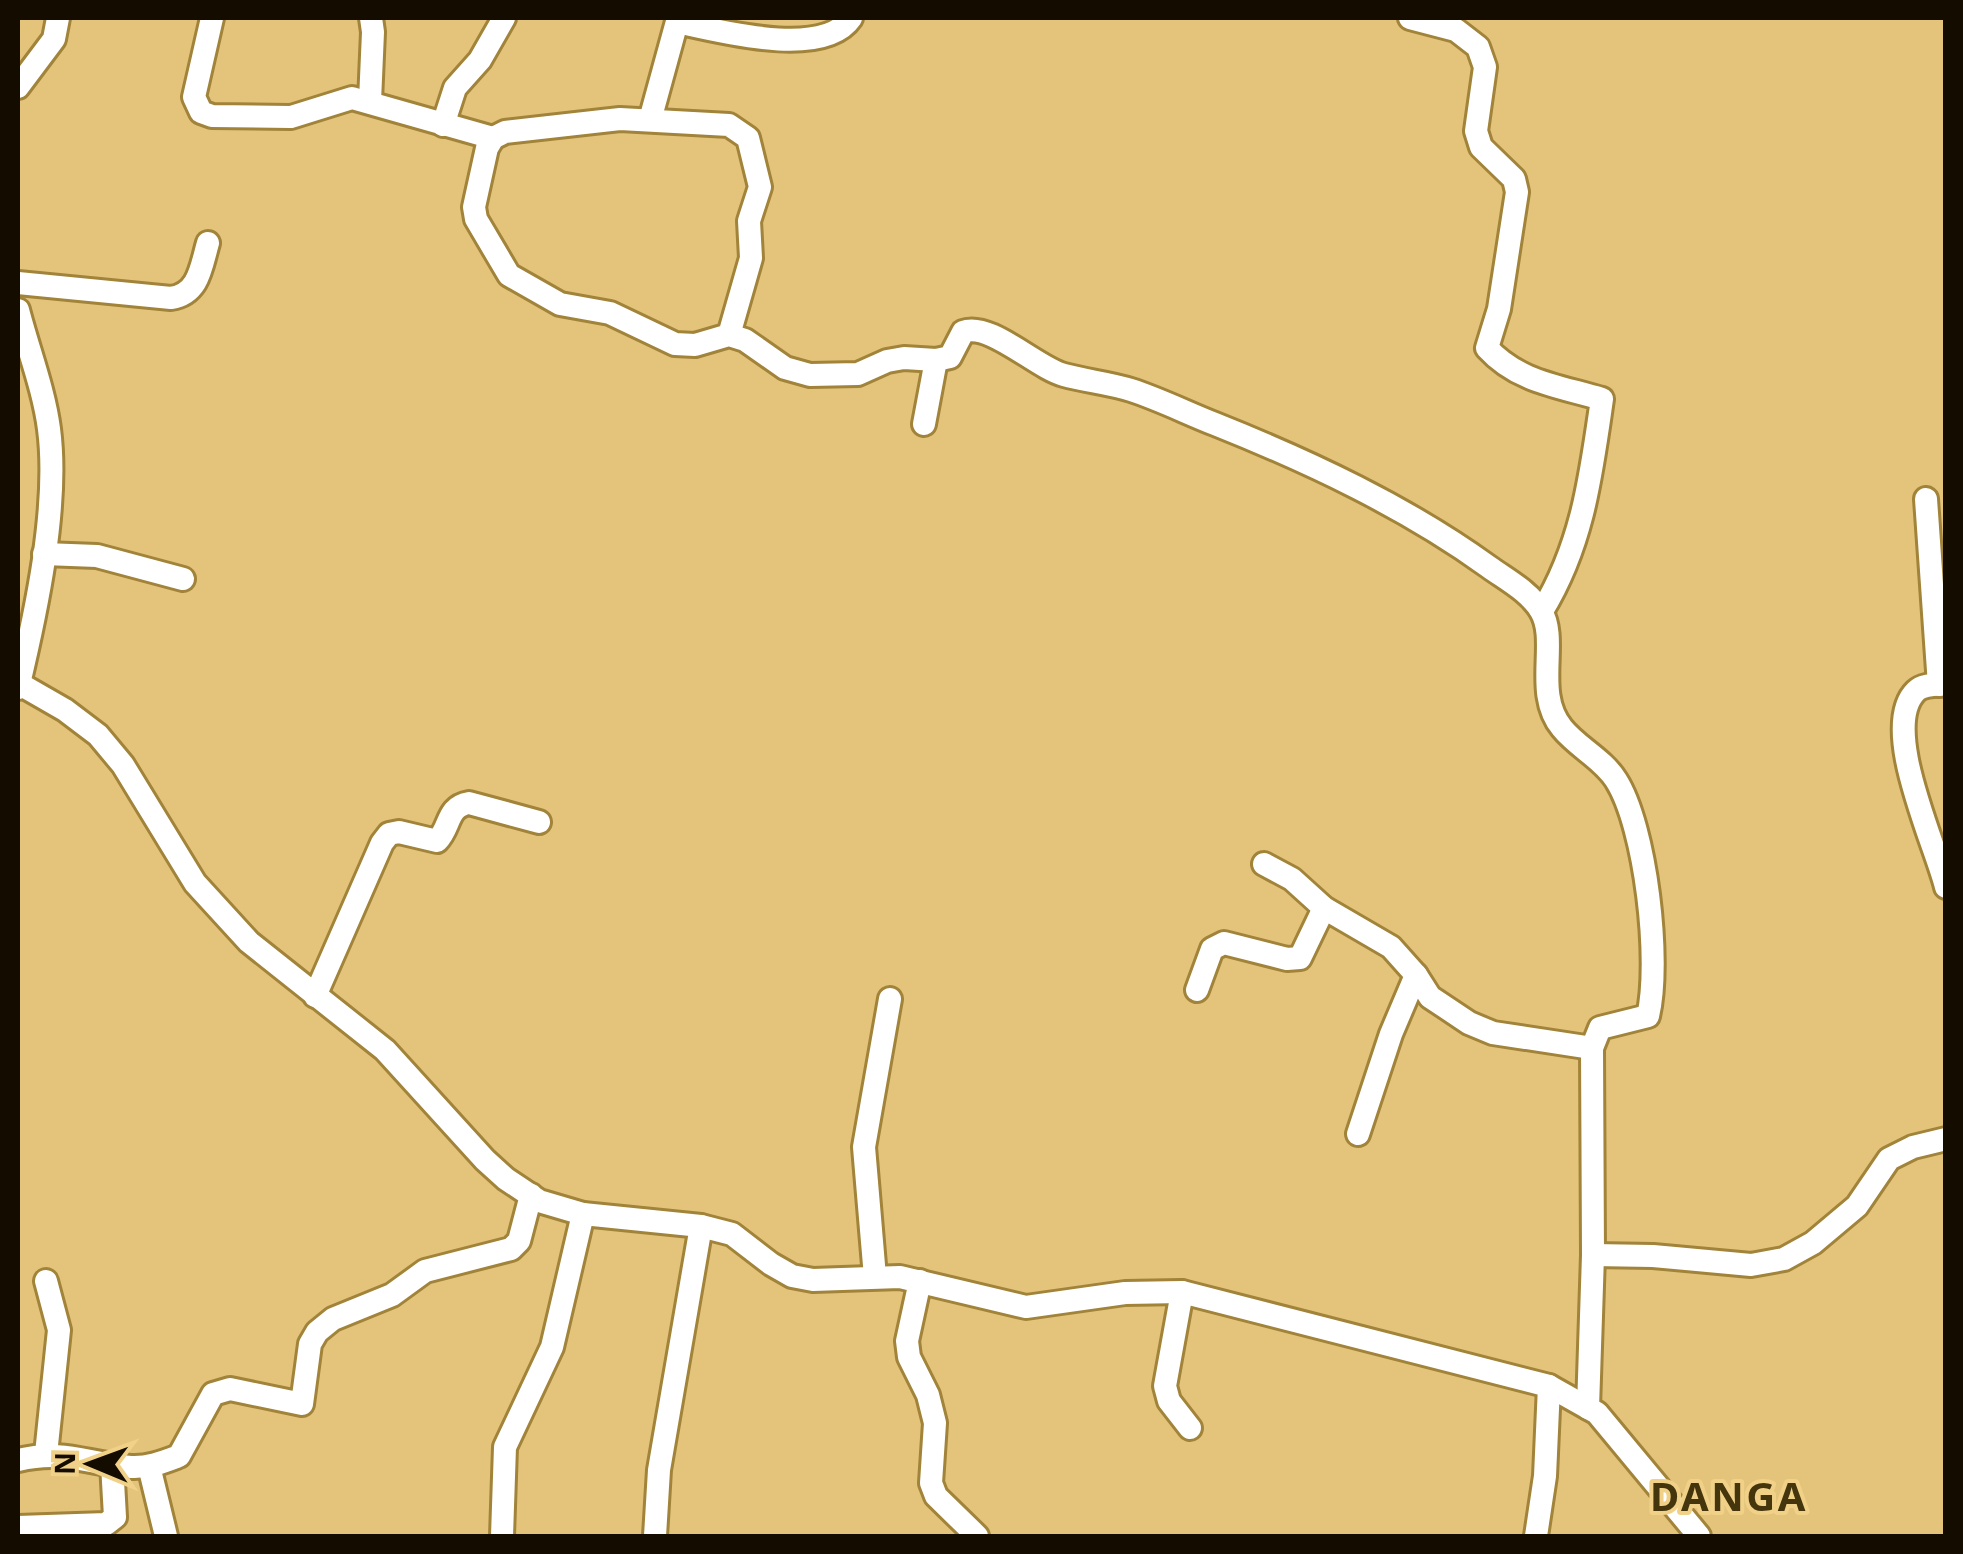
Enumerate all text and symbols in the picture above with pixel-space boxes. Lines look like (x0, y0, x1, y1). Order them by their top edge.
north arrow (40, 1414, 140, 1514)
text: N (45, 1452, 83, 1475)
district label: DANGA (1650, 1468, 1808, 1523)

